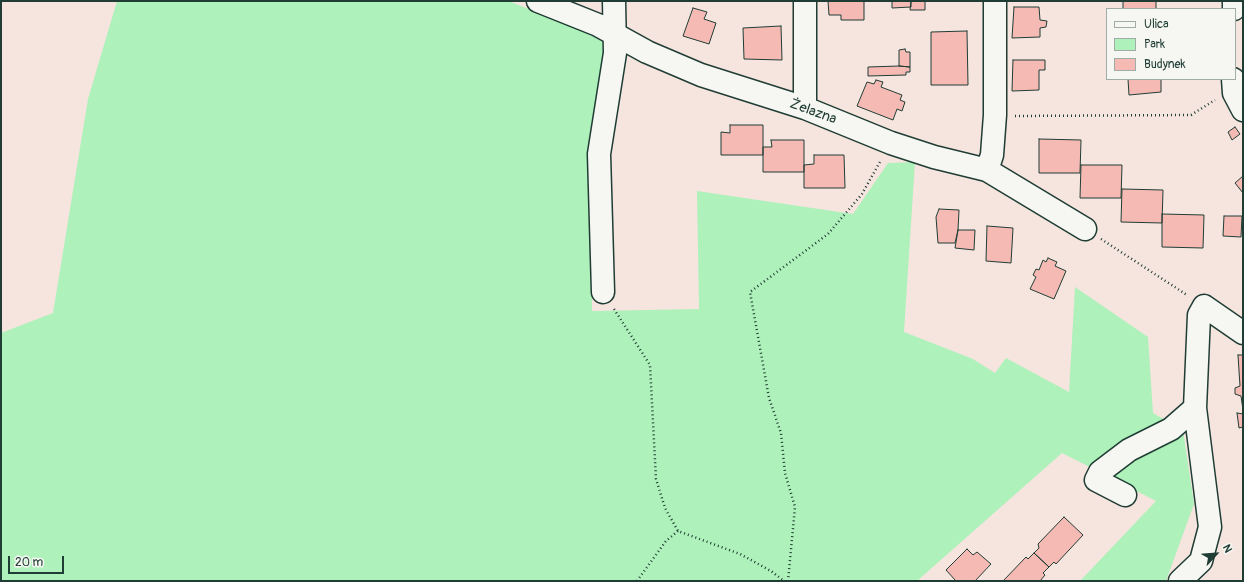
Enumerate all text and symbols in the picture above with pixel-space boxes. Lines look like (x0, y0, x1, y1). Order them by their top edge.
legend (1106, 8, 1236, 80)
text: Ulica (1144, 17, 1169, 32)
text: Park (1144, 37, 1165, 52)
text: Budynek (1144, 57, 1186, 72)
street label: Żelazna (787, 96, 839, 128)
north arrow (1196, 534, 1236, 574)
text: N (1220, 542, 1235, 555)
scale bar (10, 548, 66, 574)
text: 20 m (15, 555, 43, 570)

